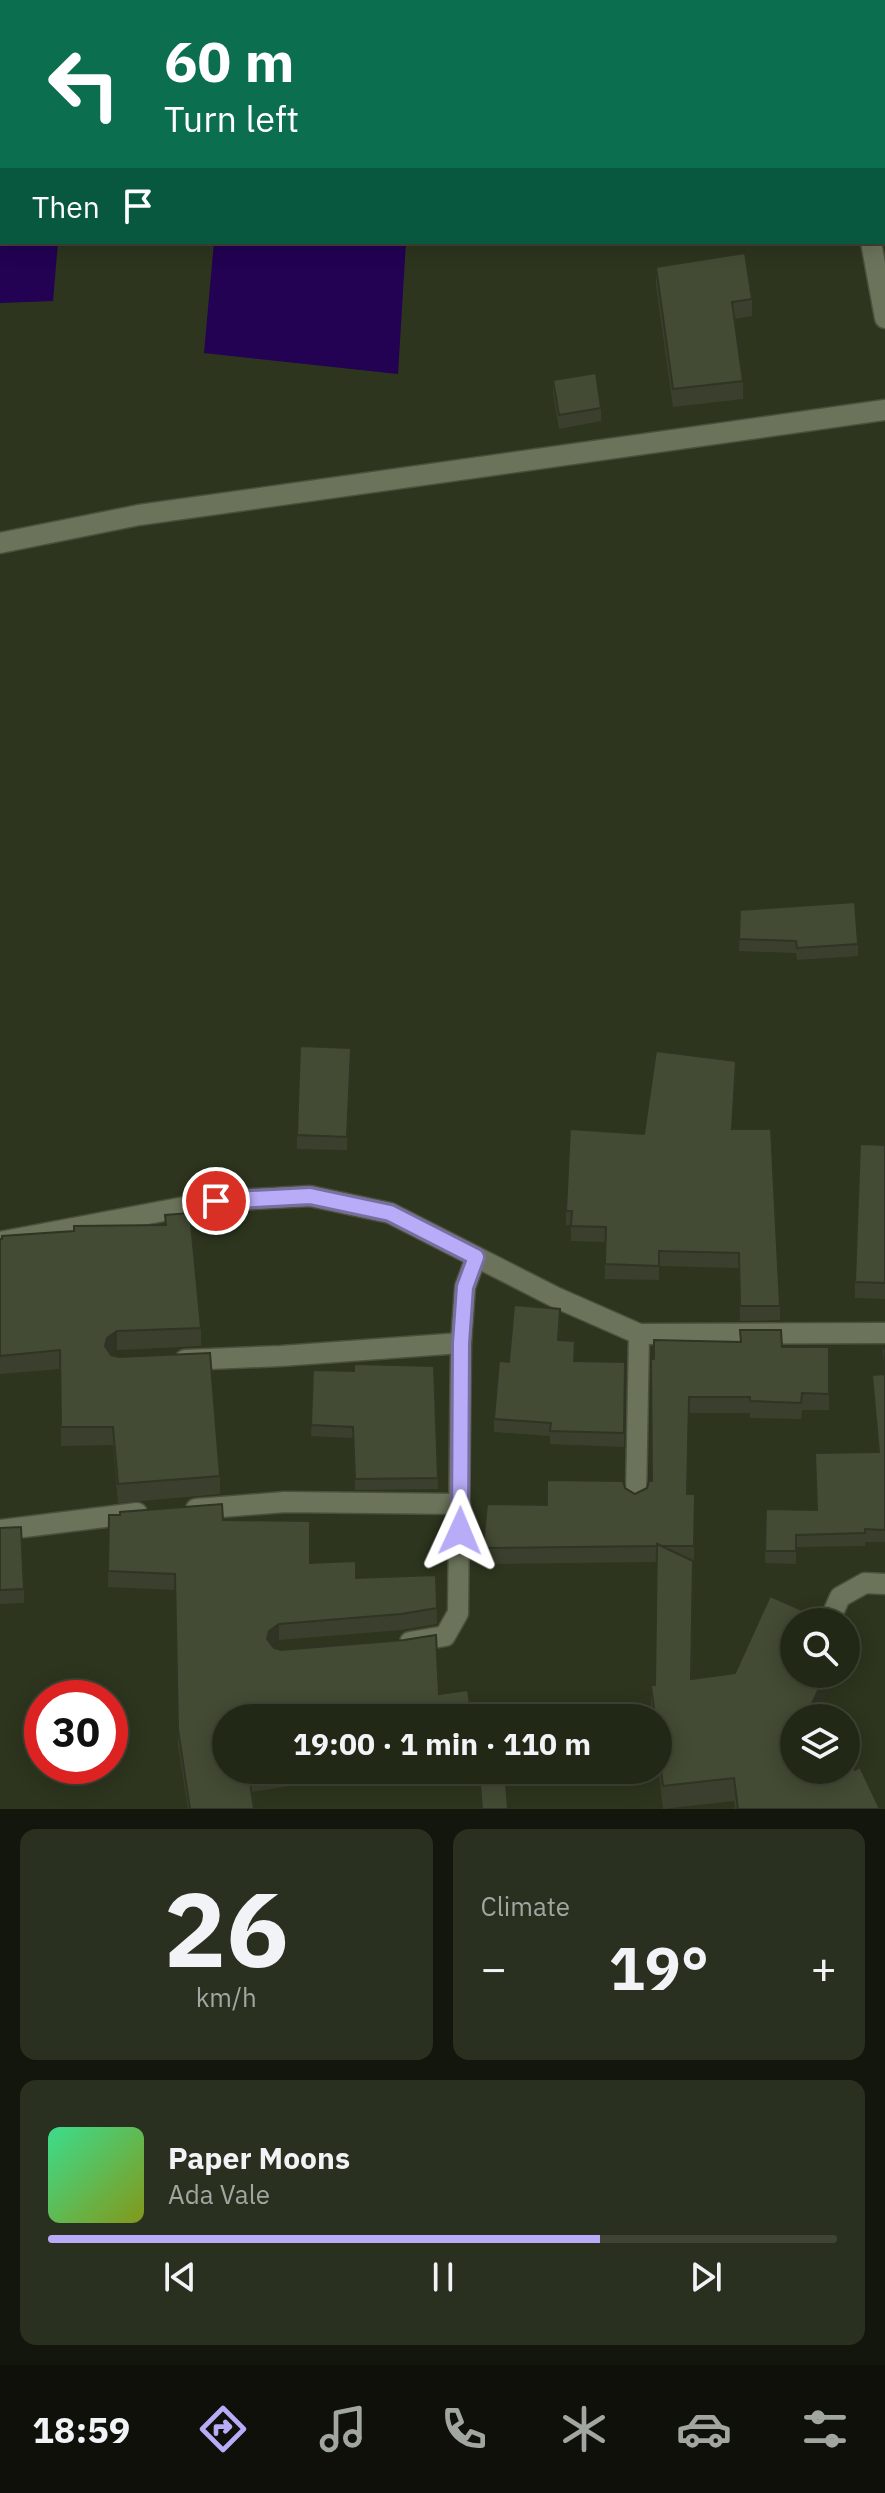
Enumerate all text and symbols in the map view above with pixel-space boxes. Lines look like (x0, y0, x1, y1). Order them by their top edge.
text: 60 m (164, 25, 294, 97)
icon: left (32, 32, 136, 136)
text: Turn left (164, 95, 299, 142)
icon: arrive (116, 184, 160, 228)
text: Then (32, 187, 100, 226)
pin (182, 1167, 250, 1235)
icon: arrive (194, 1179, 238, 1223)
position arrow (418, 1489, 502, 1573)
map controls (780, 1608, 860, 1784)
button: search (780, 1608, 860, 1688)
speed limit sign: 30 (24, 1680, 128, 1784)
button: layers (780, 1704, 860, 1784)
text: 19:00 · 1 min · 110 m (293, 1724, 591, 1763)
text: 26 (164, 1860, 289, 1996)
text: Climate (481, 1889, 570, 1923)
text: 19° (609, 1928, 709, 2007)
text: − (481, 1939, 507, 1996)
text: + (811, 1939, 837, 1996)
text: km/h (196, 1980, 257, 2014)
text: Paper Moons (168, 2138, 350, 2177)
text: Ada Vale (168, 2177, 270, 2211)
icon: previous (158, 2255, 202, 2299)
icon: pause (421, 2255, 465, 2299)
icon: next (684, 2255, 728, 2299)
icon: directions (195, 2401, 251, 2457)
icon: music (315, 2401, 371, 2457)
icon: phone (436, 2401, 492, 2457)
icon: climate (556, 2401, 612, 2457)
icon: car (676, 2401, 732, 2457)
icon: filters (797, 2401, 853, 2457)
text: 18:59 (32, 2406, 130, 2453)

